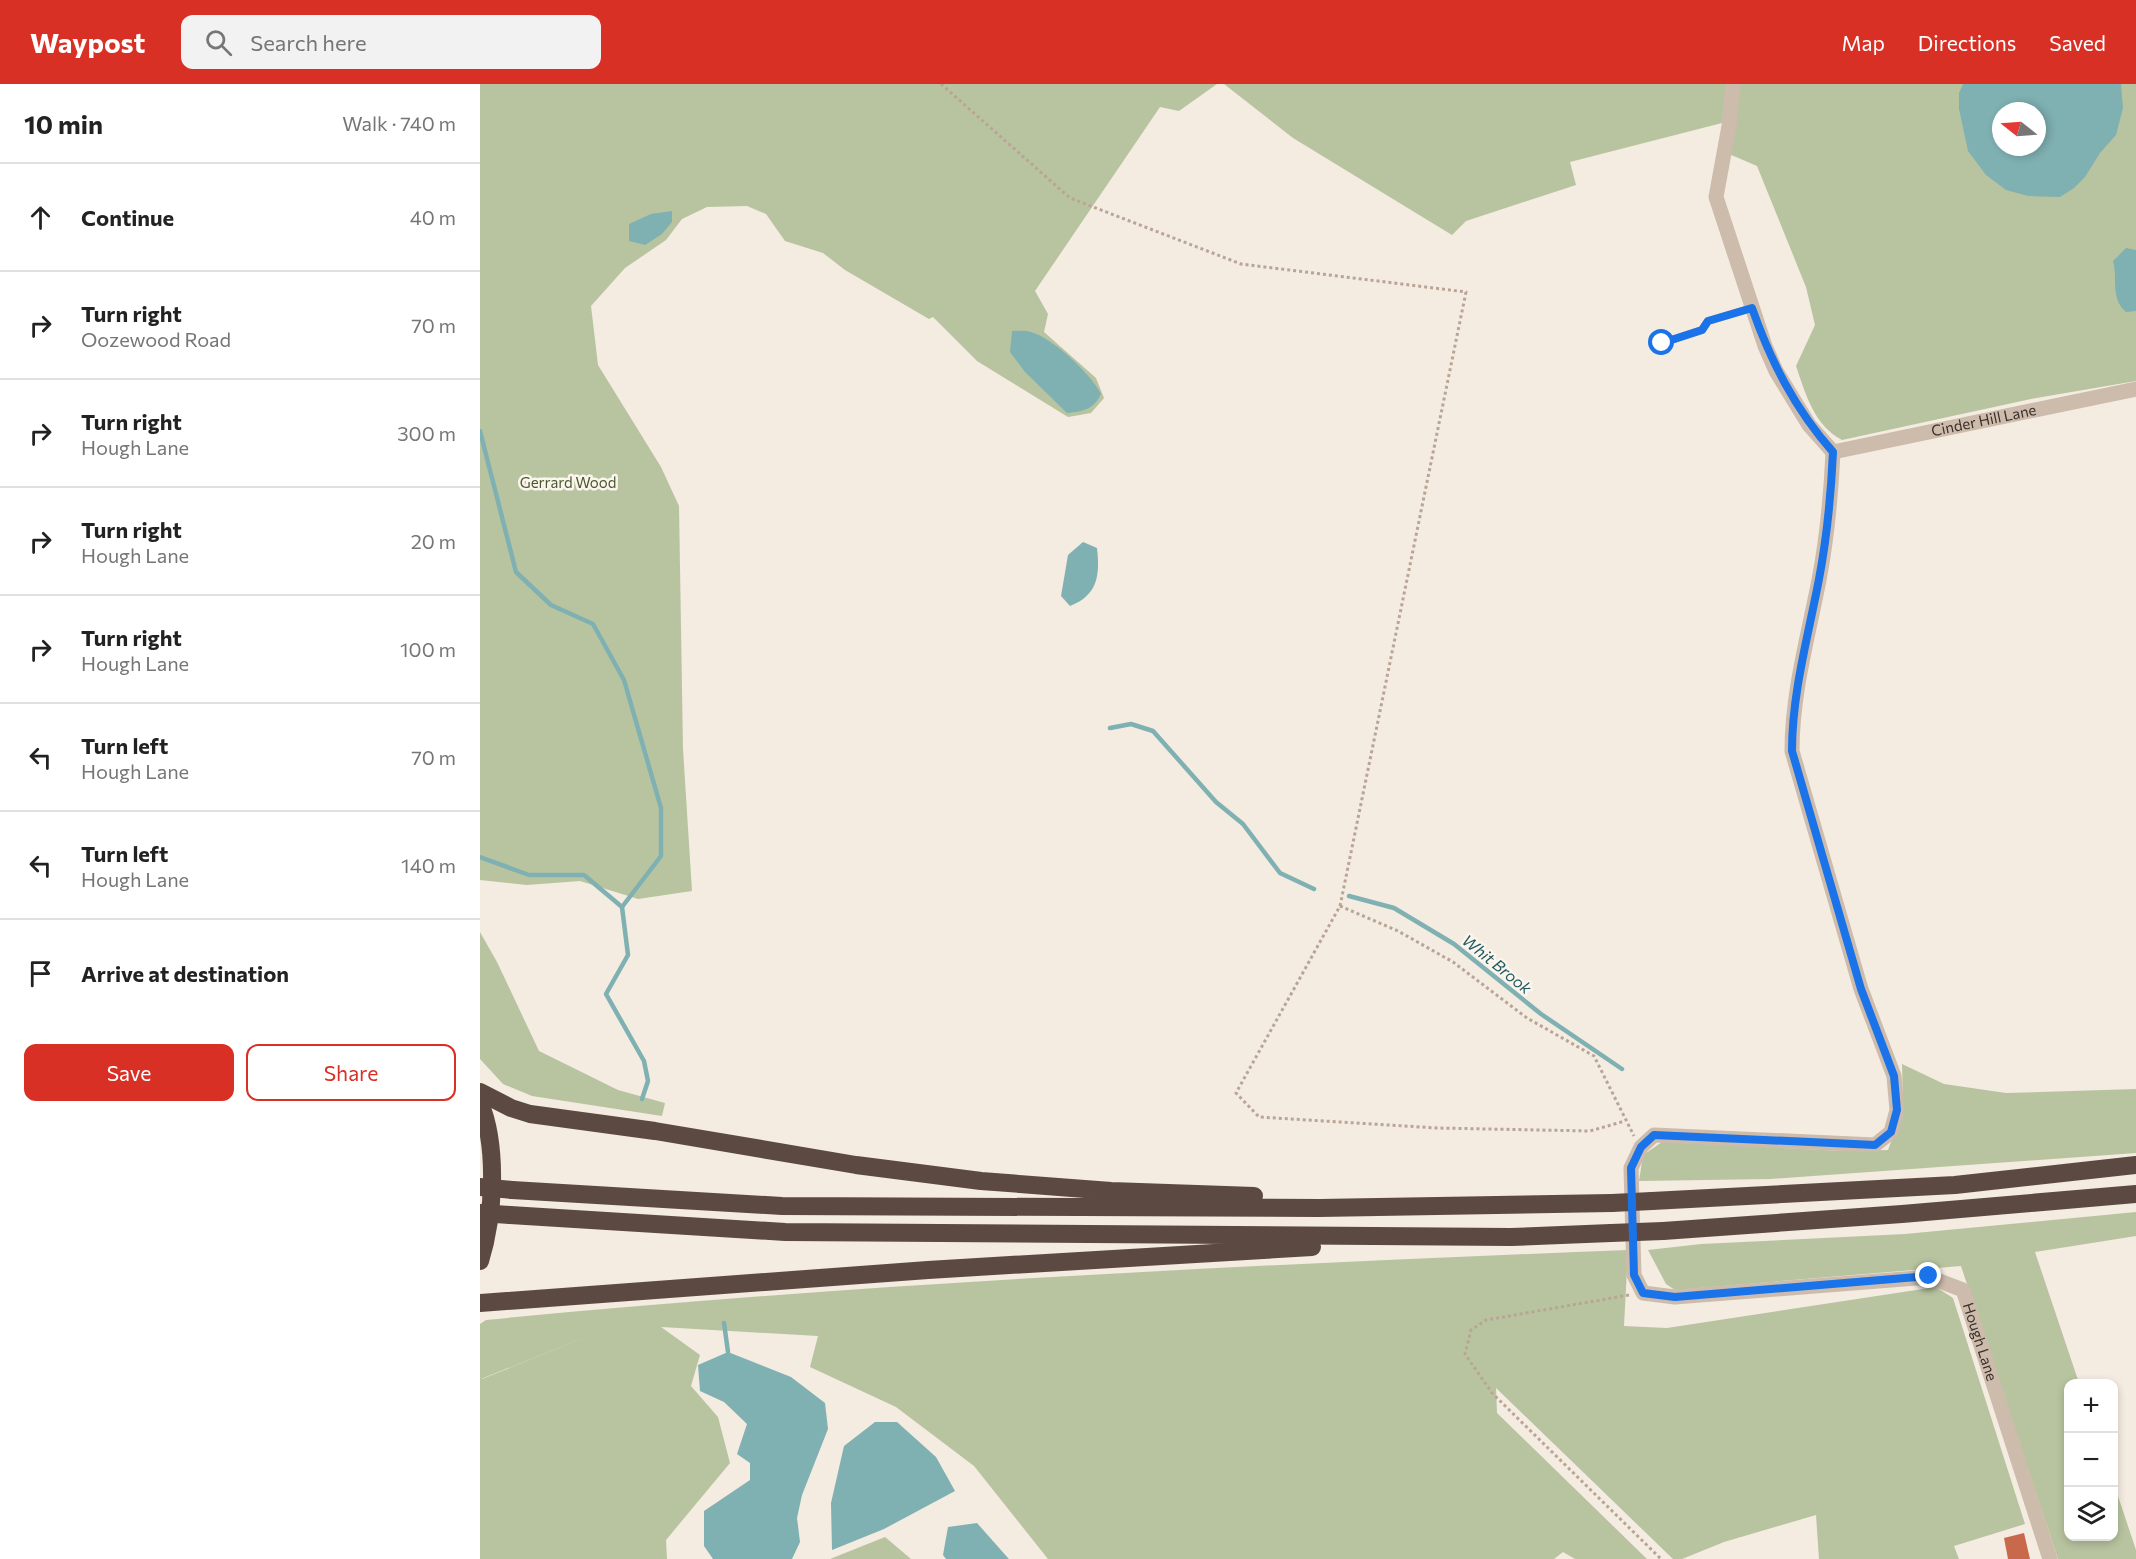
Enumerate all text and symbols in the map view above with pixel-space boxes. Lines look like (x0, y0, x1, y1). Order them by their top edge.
search box (181, 15, 601, 69)
text: Waypost (30, 25, 145, 59)
icon: search (202, 26, 235, 59)
text: Search here (250, 29, 367, 56)
text: Map (1842, 30, 1885, 55)
text: Directions (1918, 30, 2016, 55)
text: Saved (2049, 30, 2106, 55)
north arrow (1992, 102, 2046, 156)
text: 10 min (24, 108, 103, 139)
text: Walk · 740 m (342, 111, 456, 135)
icon: ahead (24, 201, 57, 234)
text: Continue (81, 204, 174, 231)
text: 40 m (410, 205, 456, 229)
text: Turn right (81, 300, 182, 327)
icon: right (24, 309, 57, 342)
text: 70 m (411, 313, 456, 337)
text: Oozewood Road (81, 327, 231, 351)
route start (1648, 329, 1674, 355)
street label: Cinder Hill Lane (1929, 400, 2038, 439)
text: Turn right (81, 408, 182, 435)
icon: right (24, 417, 57, 450)
text: 300 m (397, 421, 456, 445)
text: Hough Lane (81, 435, 189, 459)
park label: Gerrard Wood (520, 473, 616, 491)
text: Turn right (81, 516, 182, 543)
icon: right (24, 525, 57, 558)
text: 20 m (411, 529, 456, 553)
text: Hough Lane (81, 543, 189, 567)
text: Turn right (81, 624, 182, 651)
icon: right (24, 633, 57, 666)
text: 100 m (400, 637, 456, 661)
text: Hough Lane (81, 651, 189, 675)
text: Turn left (81, 732, 168, 759)
icon: left (24, 741, 57, 774)
text: 70 m (411, 745, 456, 769)
text: Hough Lane (81, 759, 189, 783)
text: Turn left (81, 840, 168, 867)
icon: left (24, 849, 57, 882)
text: 140 m (401, 853, 456, 877)
text: Hough Lane (81, 867, 189, 891)
water label: Whit Brook (1459, 930, 1536, 997)
icon: arrive (24, 957, 57, 990)
text: Arrive at destination (81, 960, 289, 987)
button: Save (24, 1044, 234, 1101)
button: Share (246, 1044, 456, 1101)
route end (1915, 1262, 1941, 1288)
street label: Hough Lane (1960, 1300, 2002, 1383)
map controls (2064, 1379, 2118, 1541)
button: + (2064, 1379, 2118, 1433)
button: − (2064, 1433, 2118, 1487)
button: layers (2064, 1487, 2118, 1541)

